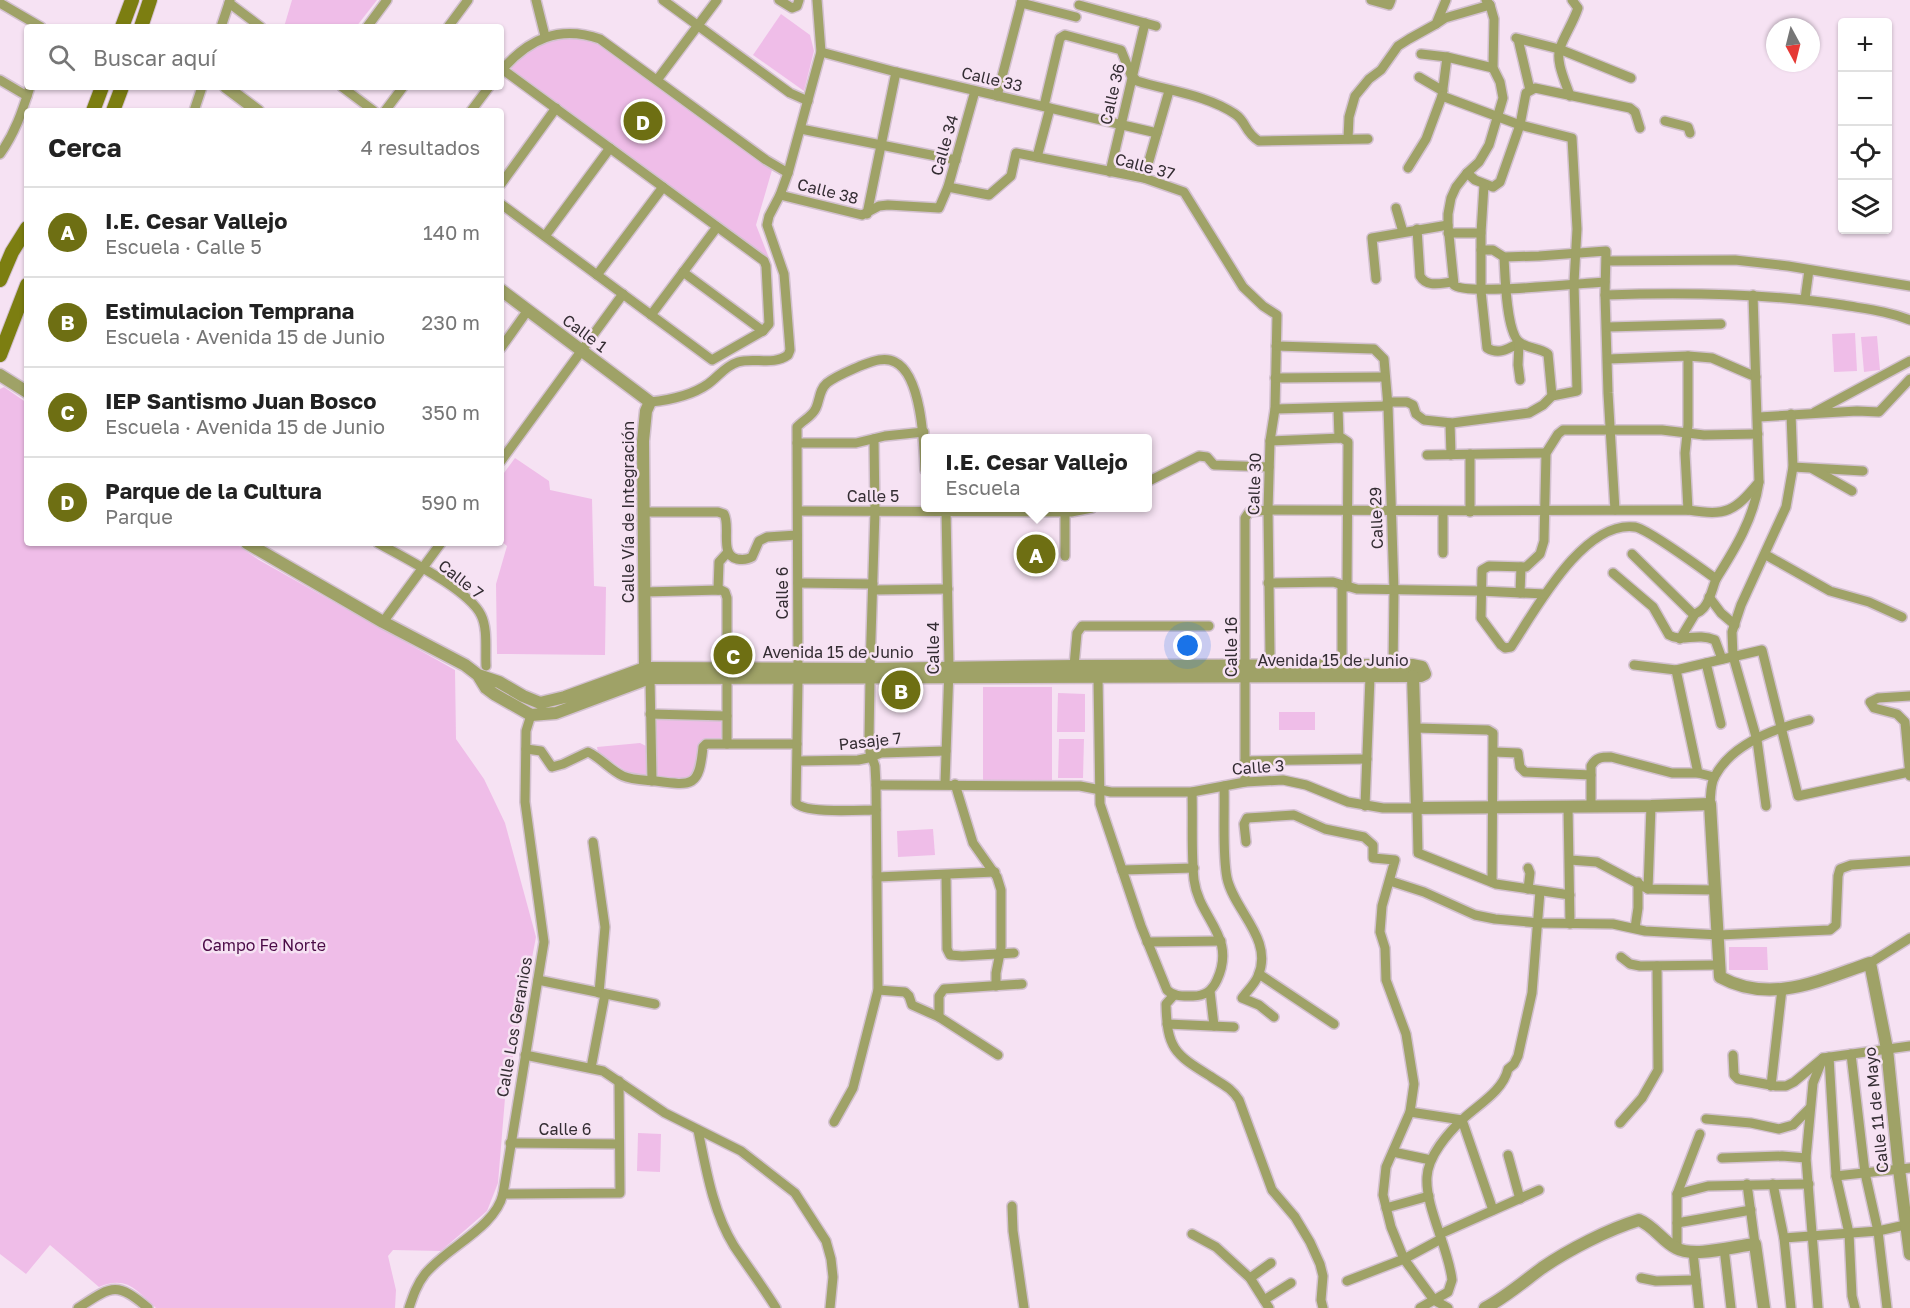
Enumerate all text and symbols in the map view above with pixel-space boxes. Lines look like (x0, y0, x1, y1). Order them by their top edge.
north arrow (1766, 18, 1820, 72)
map controls (1838, 18, 1892, 234)
button: + (1838, 18, 1892, 72)
search box (24, 24, 504, 90)
icon: search (45, 41, 78, 74)
text: Buscar aquí (93, 44, 216, 71)
street label: Calle 36 (1095, 61, 1129, 127)
street label: Calle 33 (960, 62, 1024, 96)
button: − (1838, 72, 1892, 126)
pin: D (624, 98, 662, 144)
street label: Calle 34 (926, 112, 962, 178)
button: locate (1838, 126, 1892, 180)
text: Cerca (48, 132, 122, 163)
text: 4 resultados (361, 135, 480, 159)
street label: Calle 37 (1113, 148, 1177, 184)
street label: Calle 38 (795, 174, 861, 208)
button: layers (1838, 180, 1892, 234)
text: I.E. Cesar Vallejo (105, 207, 287, 234)
text: A (60, 220, 75, 244)
text: 140 m (423, 220, 480, 244)
text: Escuela · Calle 5 (105, 234, 262, 258)
text: Estimulacion Temprana (105, 297, 354, 324)
text: B (60, 310, 75, 334)
text: 230 m (422, 310, 480, 334)
street label: Calle 1 (559, 310, 612, 356)
text: Escuela · Avenida 15 de Junio (105, 324, 385, 348)
text: IEP Santismo Juan Bosco (105, 387, 376, 414)
text: C (60, 400, 75, 424)
text: 350 m (422, 400, 480, 424)
text: Escuela · Avenida 15 de Junio (105, 414, 385, 438)
street label: Calle Vía de Integración (618, 421, 638, 603)
popup (921, 434, 1152, 512)
text: I.E. Cesar Vallejo (945, 448, 1128, 475)
street label: Calle 30 (1243, 452, 1265, 516)
text: Escuela (945, 475, 1020, 499)
text: Parque de la Cultura (105, 477, 322, 504)
street label: Calle 5 (847, 486, 899, 506)
street label: Calle 29 (1365, 487, 1387, 549)
text: D (60, 490, 75, 514)
text: 590 m (421, 490, 480, 514)
text: Parque (105, 504, 173, 528)
pin: A (1016, 532, 1056, 576)
street label: Calle 7 (434, 555, 488, 603)
street label: Calle 6 (772, 567, 792, 619)
street label: Calle 16 (1221, 617, 1241, 677)
street label: Calle 4 (923, 621, 943, 675)
your location (1173, 631, 1202, 660)
pin: C (714, 632, 752, 678)
street label: Avenida 15 de Junio (762, 642, 914, 662)
street label: Avenida 15 de Junio (1257, 650, 1409, 670)
pin: B (882, 668, 920, 712)
street label: Pasaje 7 (838, 728, 902, 754)
street label: Calle 3 (1231, 755, 1285, 779)
park label: Campo Fe Norte (202, 935, 326, 955)
street label: Calle Los Geranios (492, 955, 536, 1099)
street label: Calle 11 de Mayo (1859, 1046, 1893, 1174)
street label: Calle 6 (539, 1119, 591, 1139)

